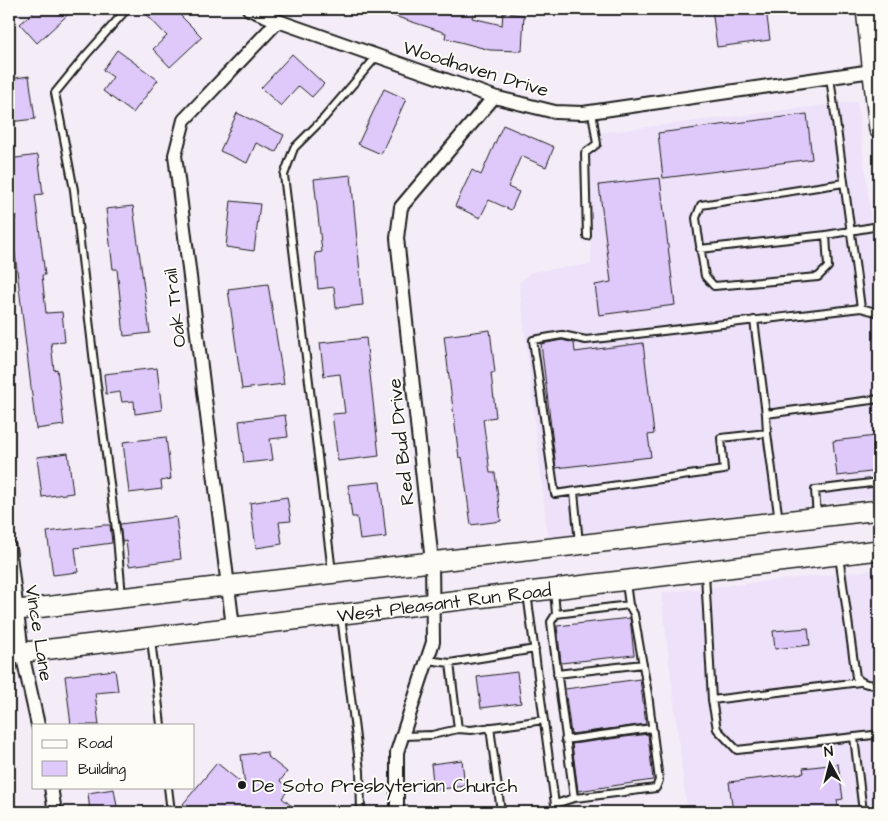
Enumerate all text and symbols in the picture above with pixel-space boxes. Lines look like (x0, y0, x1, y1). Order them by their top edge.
street label: Woodhaven Drive (399, 34, 552, 104)
street label: Oak Trail (157, 267, 194, 349)
street label: Red Bud Drive (381, 377, 422, 507)
street label: West Pleasant Run Road (335, 577, 553, 630)
street label: Vince Lane (18, 583, 59, 683)
legend (32, 724, 195, 788)
text: Road (78, 733, 113, 754)
north arrow (806, 738, 856, 788)
text: N (823, 742, 834, 763)
text: Building (78, 759, 126, 781)
place label: De Soto Presbyterian Church (252, 773, 518, 801)
marker: De Soto Presbyterian Church (236, 779, 248, 791)

